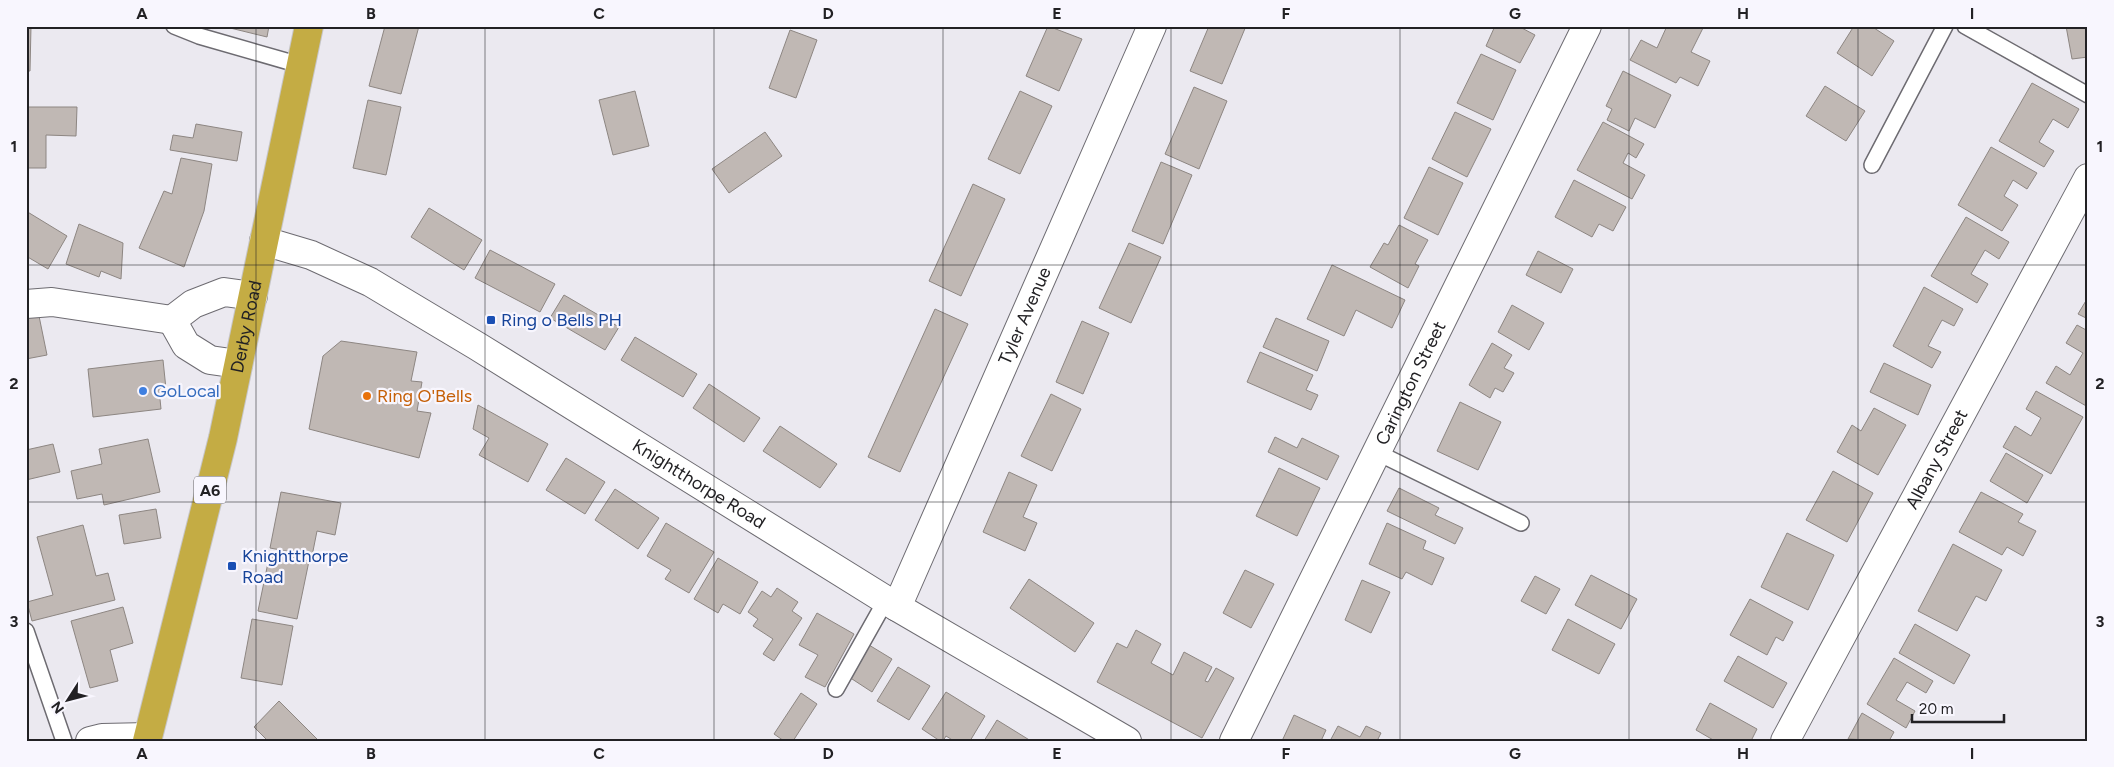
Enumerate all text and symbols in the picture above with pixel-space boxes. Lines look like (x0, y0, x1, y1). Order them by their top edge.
text: A (136, 4, 148, 23)
text: B (366, 4, 376, 23)
text: C (593, 4, 605, 23)
text: D (822, 4, 834, 23)
text: E (1052, 4, 1062, 23)
text: F (1282, 4, 1291, 23)
text: G (1509, 4, 1521, 23)
text: H (1737, 4, 1749, 23)
text: I (1970, 4, 1974, 23)
text: 1 (11, 137, 17, 156)
text: 1 (2097, 137, 2103, 156)
street label: Tyler Avenue (994, 263, 1056, 368)
street label: Derby Road (226, 279, 267, 375)
place label: Ring o Bells PH (501, 309, 622, 331)
marker: Ring o Bells PH (485, 314, 497, 326)
street label: Carington Street (1371, 318, 1451, 449)
text: 2 (9, 374, 19, 393)
text: 2 (2095, 374, 2105, 393)
place label: GoLocal (153, 380, 220, 402)
marker: GoLocal (137, 385, 149, 397)
place label: Ring O'Bells (377, 385, 472, 407)
marker: Ring O'Bells (361, 390, 373, 402)
street label: Albany Street (1901, 405, 1973, 513)
street label: Knightthorpe Road (628, 434, 770, 534)
road number: A6 (194, 476, 226, 504)
place label: Knightthorpe Road (242, 545, 349, 588)
marker: Knightthorpe Road (226, 560, 238, 572)
text: 3 (10, 612, 19, 631)
text: 3 (2096, 612, 2105, 631)
north arrow (42, 674, 92, 724)
scale bar (1912, 692, 2004, 724)
text: N (48, 698, 68, 717)
text: 20 m (1919, 700, 1953, 718)
text: A (136, 744, 148, 763)
text: B (366, 744, 376, 763)
text: C (593, 744, 605, 763)
text: D (822, 744, 834, 763)
text: E (1052, 744, 1062, 763)
text: F (1282, 744, 1291, 763)
text: G (1509, 744, 1521, 763)
text: H (1737, 744, 1749, 763)
text: I (1970, 744, 1974, 763)

